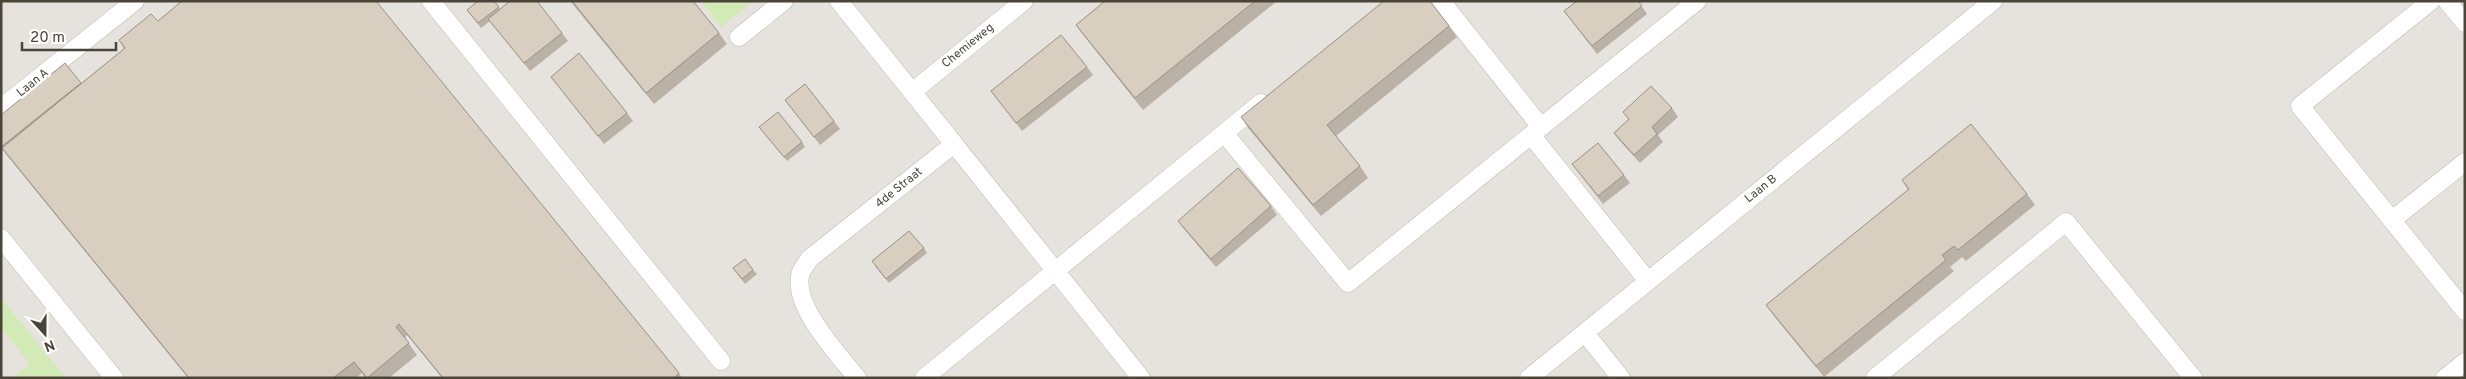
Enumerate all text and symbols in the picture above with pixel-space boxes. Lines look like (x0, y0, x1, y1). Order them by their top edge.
scale bar (22, 20, 116, 52)
street label: Chemieweg (939, 20, 997, 72)
text: 20 m (30, 29, 65, 48)
street label: Laan A (14, 65, 52, 101)
street label: 4de Straat (872, 164, 926, 212)
street label: Laan B (1742, 171, 1781, 207)
north arrow (20, 309, 70, 359)
text: N (41, 335, 57, 354)

